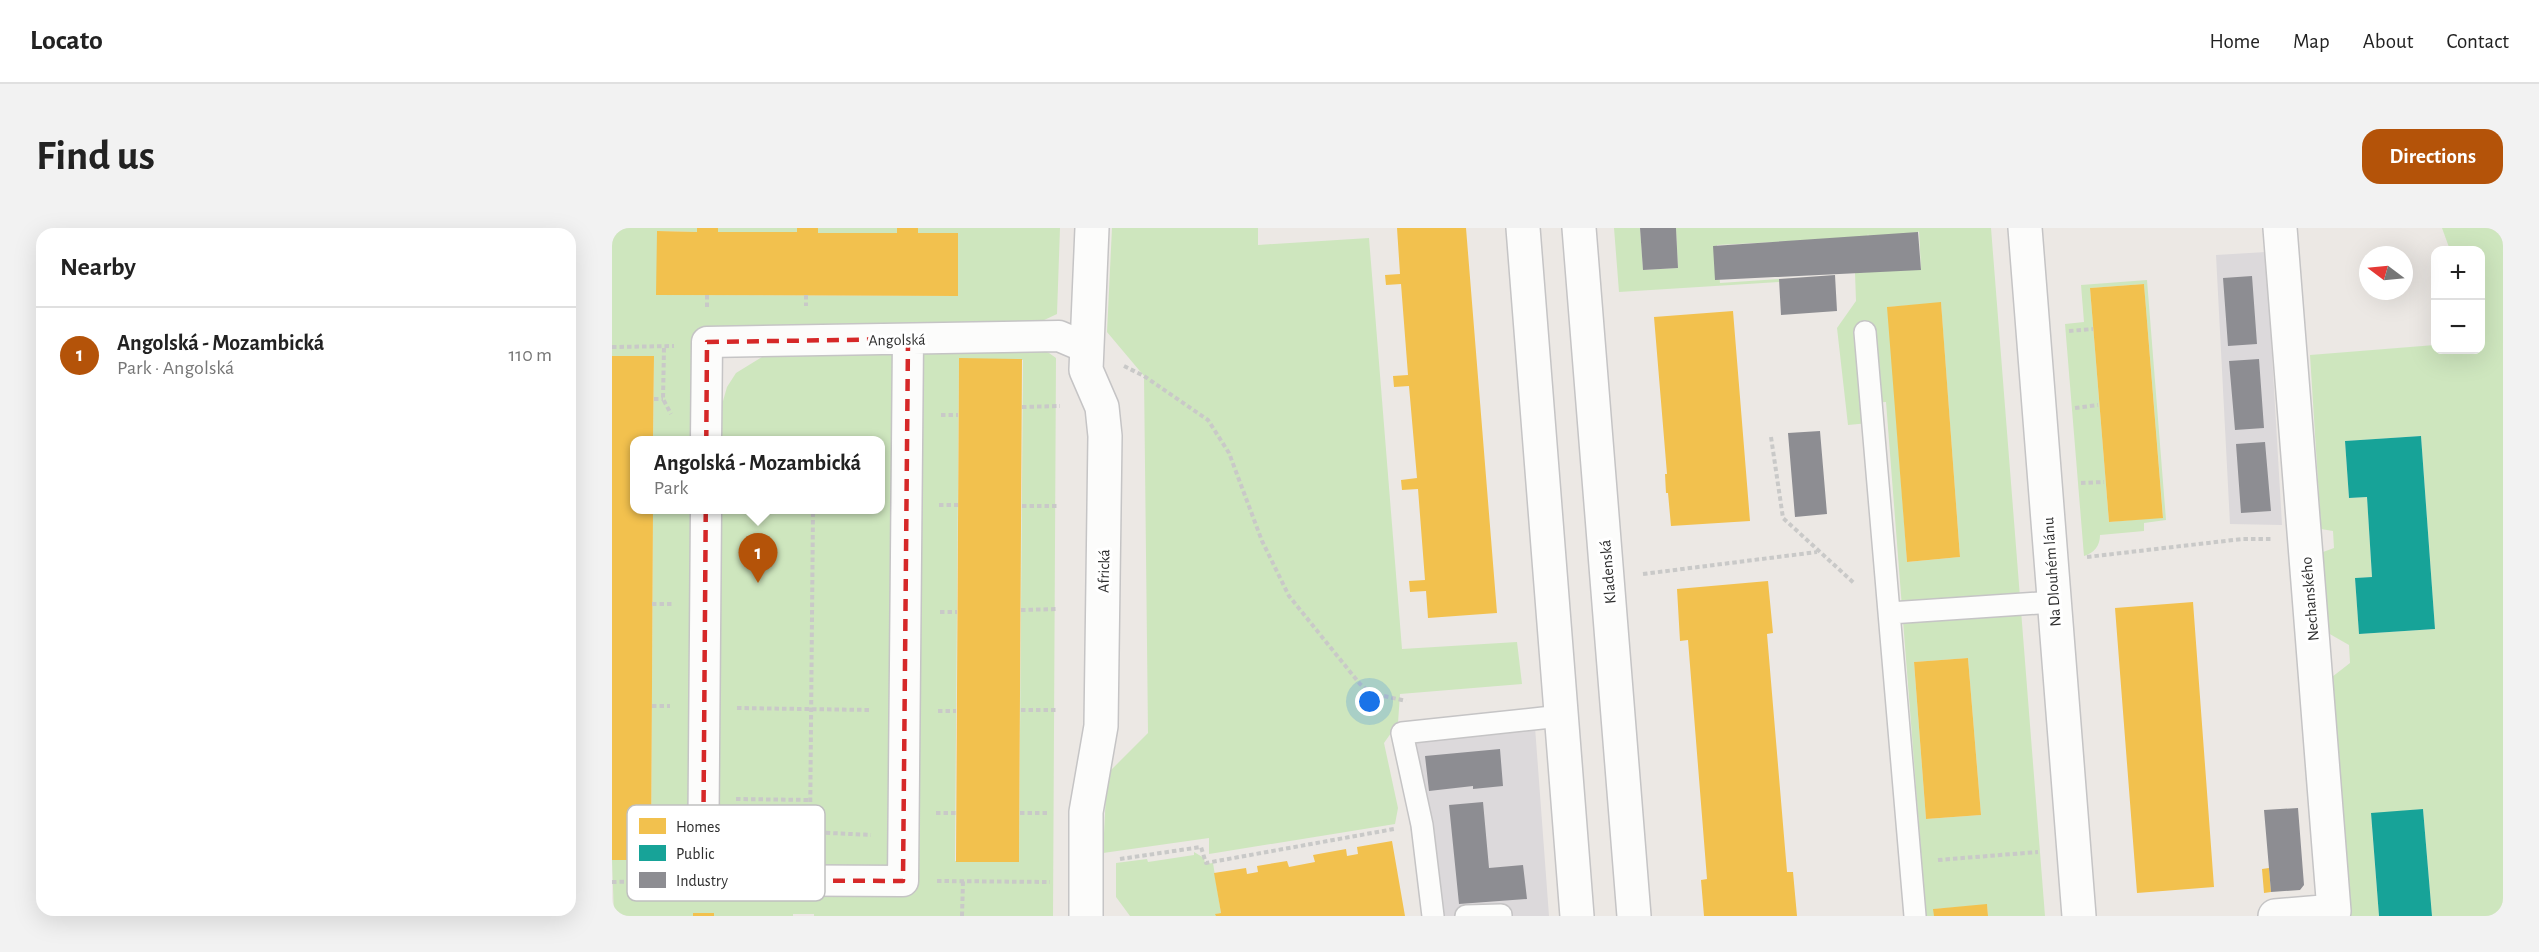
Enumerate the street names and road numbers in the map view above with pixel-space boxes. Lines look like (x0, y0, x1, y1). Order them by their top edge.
street label: Angolská (868, 332, 926, 348)
street label: Na Dlouhém lánu (2040, 517, 2064, 627)
street label: Kladenská (1597, 539, 1619, 605)
street label: Africká (1096, 549, 1112, 593)
street label: Nechanského (2298, 556, 2322, 642)

